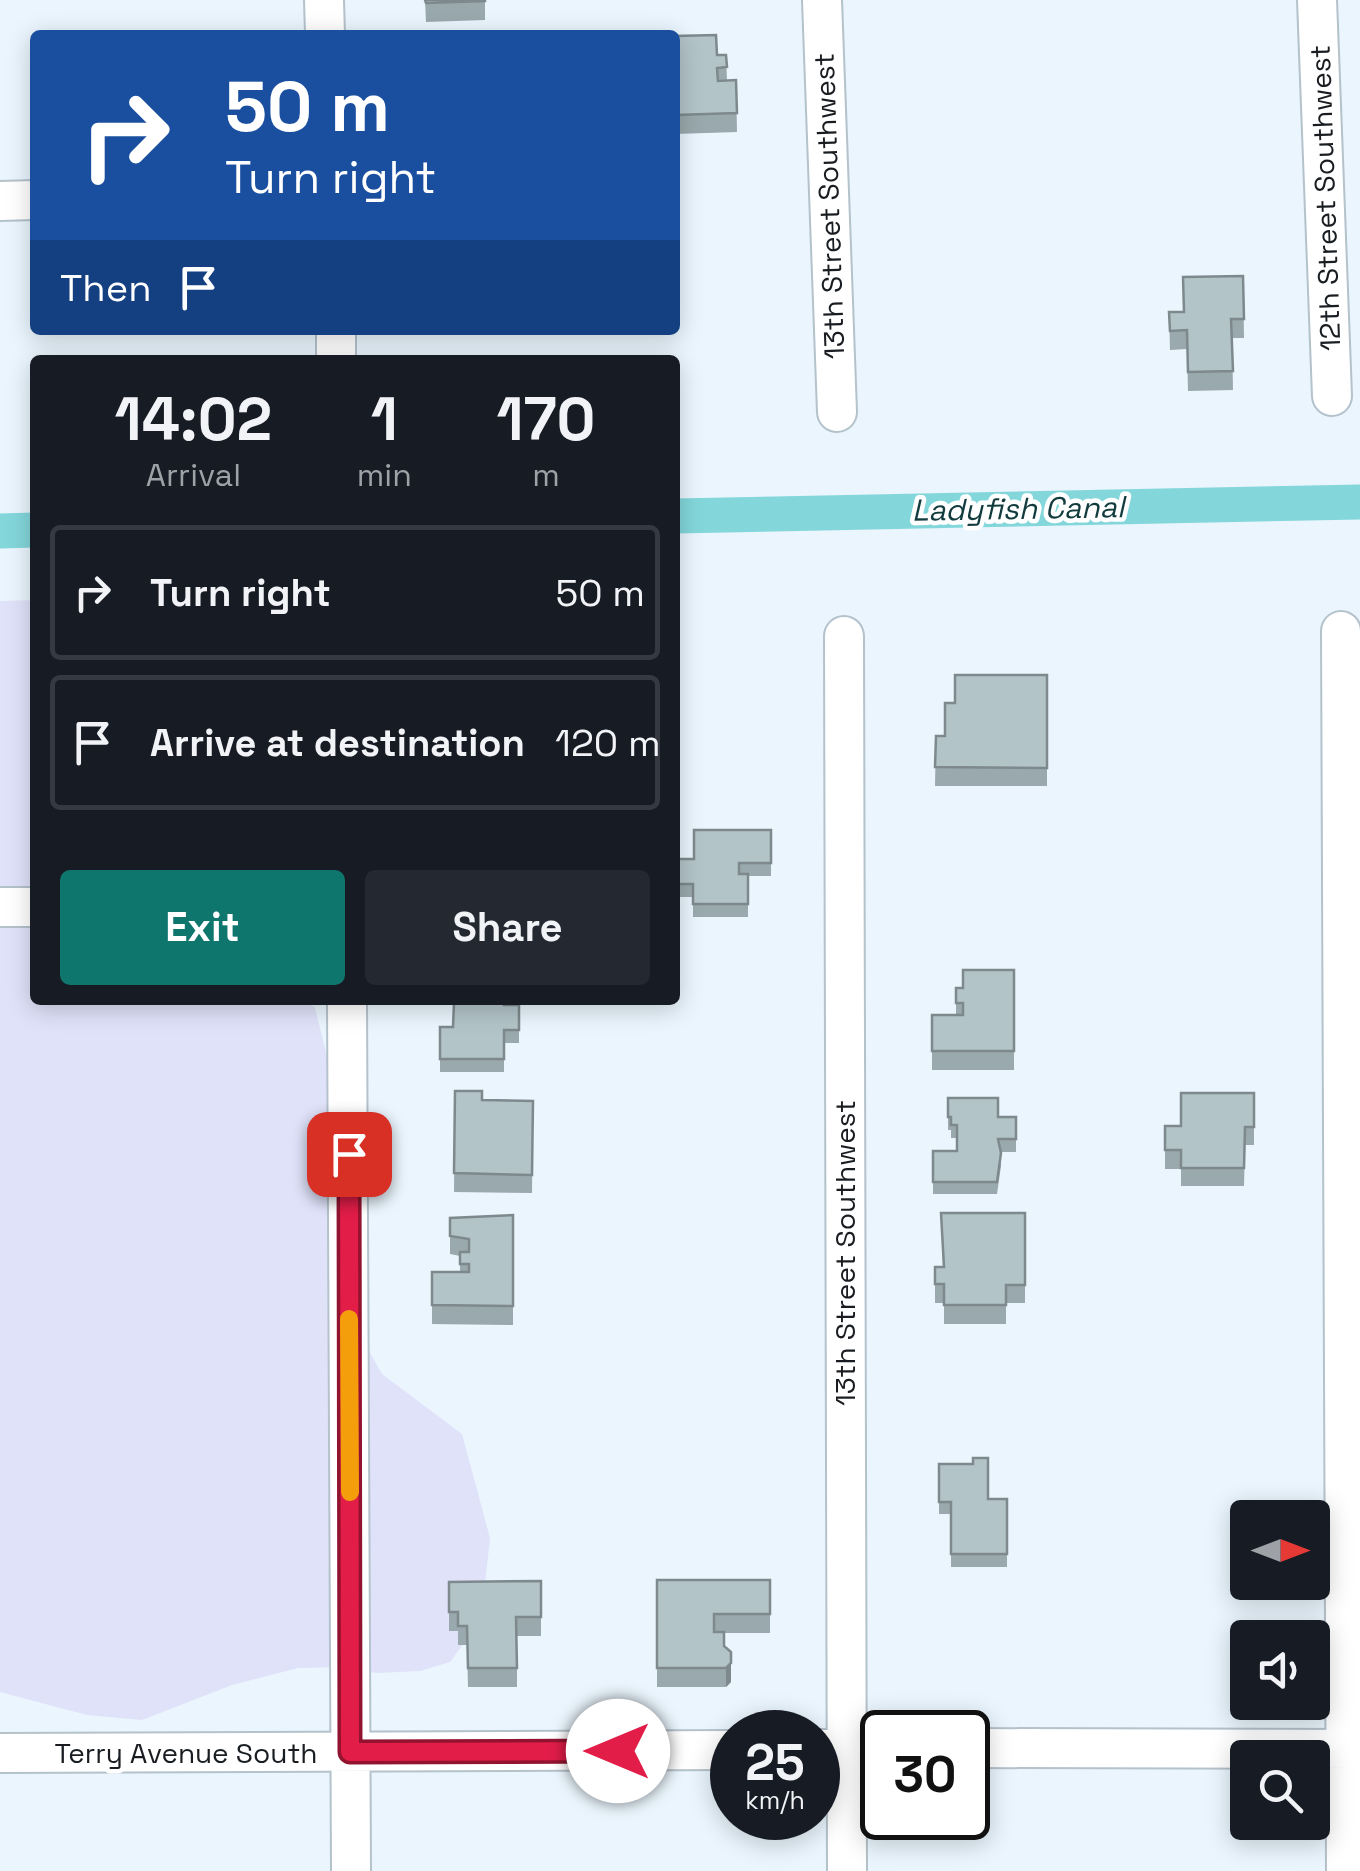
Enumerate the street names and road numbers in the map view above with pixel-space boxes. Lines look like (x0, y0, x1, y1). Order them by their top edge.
street label: 12th Street Southwest (1302, 44, 1348, 352)
street label: 13th Street Southwest (806, 52, 852, 360)
street label: 13th Street Southwest (827, 1100, 863, 1406)
street label: Terry Avenue South (54, 1735, 318, 1771)

